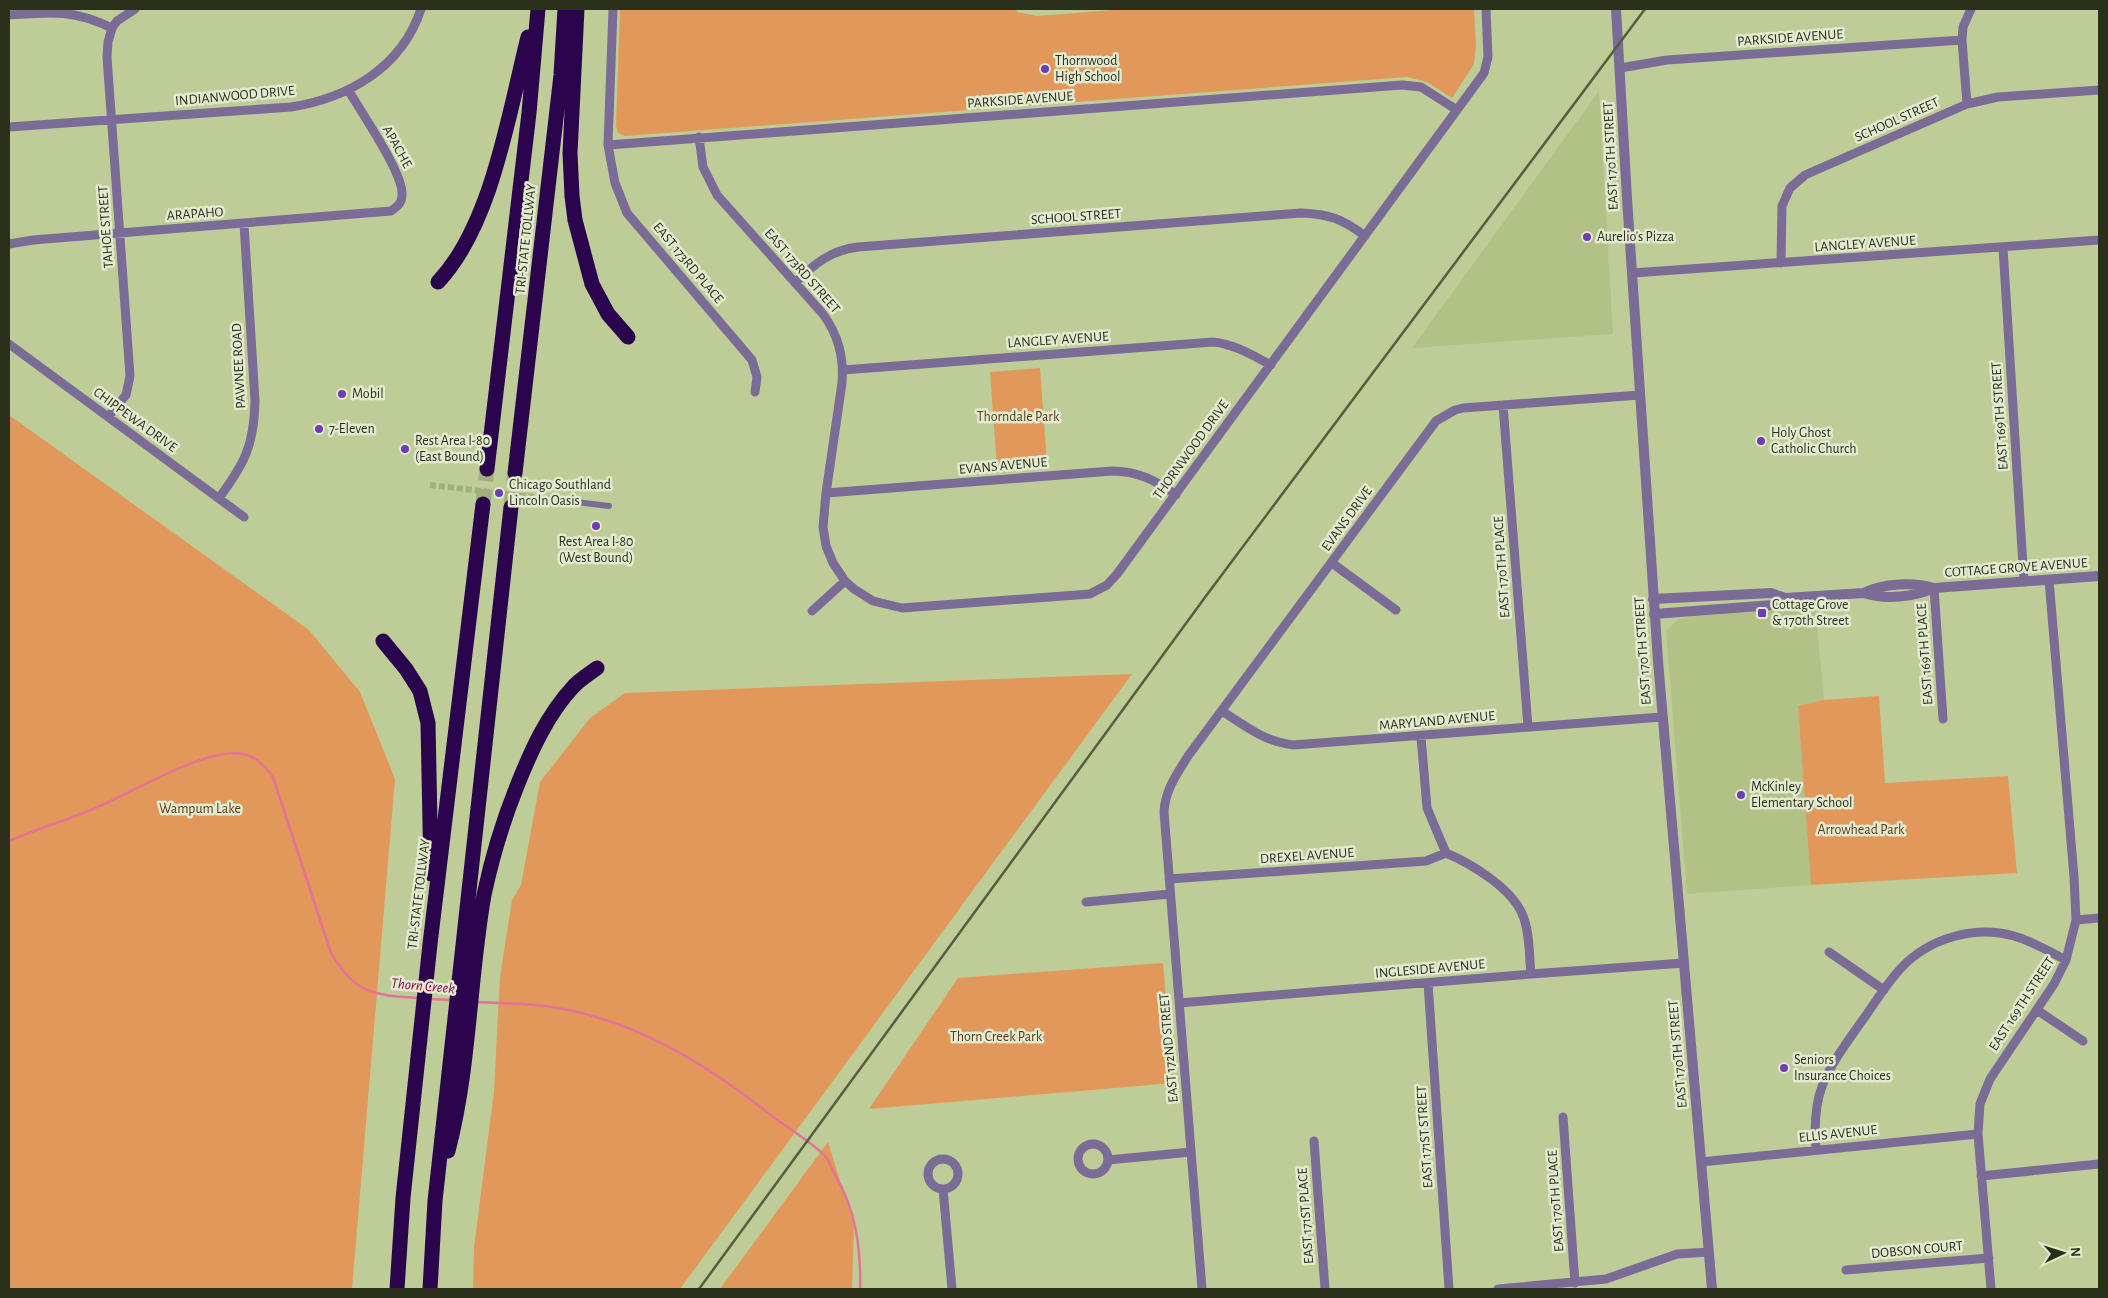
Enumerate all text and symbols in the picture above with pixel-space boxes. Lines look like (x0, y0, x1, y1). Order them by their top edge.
street label: PARKSIDE AVENUE (1737, 27, 1844, 49)
place label: Thornwood High School (1055, 54, 1121, 84)
marker: Thornwood High School (1039, 63, 1051, 75)
street label: INDIANWOOD DRIVE (175, 84, 296, 108)
street label: PARKSIDE AVENUE (967, 89, 1074, 111)
street label: SCHOOL STREET (1853, 95, 1941, 145)
street label: EAST 170TH STREET (1601, 101, 1621, 211)
street label: APACHE (380, 123, 414, 171)
street label: TRI-STATE TOLLWAY (513, 182, 539, 295)
street label: TAHOE STREET (96, 185, 116, 269)
street label: ARAPAHO (166, 205, 224, 223)
street label: SCHOOL STREET (1030, 207, 1122, 227)
street label: EAST 173RD PLACE (650, 220, 726, 306)
street label: EAST 173RD STREET (762, 226, 843, 316)
place label: Aurelio's Pizza (1597, 230, 1675, 244)
marker: Aurelio's Pizza (1581, 231, 1593, 243)
street label: LANGLEY AVENUE (1814, 233, 1916, 255)
street label: PAWNEE ROAD (230, 323, 248, 409)
street label: LANGLEY AVENUE (1007, 329, 1109, 351)
street label: EAST 169TH STREET (1989, 361, 2011, 471)
street label: CHIPPEWA DRIVE (91, 385, 180, 455)
place label: Mobil (352, 387, 384, 401)
marker: Mobil (336, 388, 348, 400)
street label: THORNWOOD DRIVE (1150, 398, 1232, 502)
park label: Thorndale Park (977, 410, 1060, 424)
place label: 7-Eleven (329, 422, 375, 436)
marker: 7-Eleven (313, 423, 325, 435)
place label: Holy Ghost Catholic Church (1771, 426, 1857, 456)
place label: Rest Area I-80 (East Bound) (415, 434, 490, 464)
marker: Holy Ghost Catholic Church (1755, 435, 1767, 447)
marker: Rest Area I-80 (East Bound) (399, 443, 411, 455)
street label: EVANS AVENUE (958, 455, 1048, 477)
place label: Chicago Southland Lincoln Oasis (509, 478, 611, 508)
street label: EVANS DRIVE (1319, 484, 1375, 554)
marker: Chicago Southland Lincoln Oasis (493, 487, 505, 499)
street label: EAST 170TH PLACE (1491, 515, 1513, 618)
marker: Rest Area I-80 (West Bound) (590, 520, 602, 532)
place label: Rest Area I-80 (West Bound) (558, 535, 634, 565)
street label: COTTAGE GROVE AVENUE (1944, 556, 2088, 580)
street label: EAST 170TH STREET (1632, 596, 1654, 706)
place label: Cottage Grove & 170th Street (1772, 598, 1850, 628)
street label: EAST 169TH PLACE (1914, 602, 1936, 705)
marker: Cottage Grove & 170th Street (1756, 607, 1768, 619)
street label: MARYLAND AVENUE (1378, 709, 1496, 733)
place label: McKinley Elementary School (1751, 780, 1853, 810)
marker: McKinley Elementary School (1735, 789, 1747, 801)
park label: Wampum Lake (159, 802, 241, 816)
park label: Arrowhead Park (1817, 823, 1905, 837)
street label: TRI-STATE TOLLWAY (405, 837, 433, 950)
street label: DREXEL AVENUE (1259, 846, 1355, 866)
street label: EAST 169TH STREET (1987, 955, 2057, 1053)
street label: INGLESIDE AVENUE (1375, 957, 1486, 981)
water label: Thorn Creek (390, 976, 456, 996)
street label: EAST 172ND STREET (1157, 993, 1181, 1103)
street label: EAST 170TH STREET (1666, 999, 1690, 1109)
park label: Thorn Creek Park (950, 1030, 1043, 1044)
place label: Seniors Insurance Choices (1794, 1053, 1891, 1083)
marker: Seniors Insurance Choices (1778, 1062, 1790, 1074)
street label: EAST 171ST STREET (1414, 1085, 1436, 1189)
street label: ELLIS AVENUE (1798, 1123, 1878, 1145)
street label: EAST 170TH PLACE (1545, 1149, 1567, 1252)
street label: EAST 171ST PLACE (1296, 1167, 1316, 1265)
north arrow (2038, 1228, 2088, 1278)
street label: DOBSON COURT (1871, 1239, 1963, 1261)
text: N (2068, 1247, 2082, 1258)

